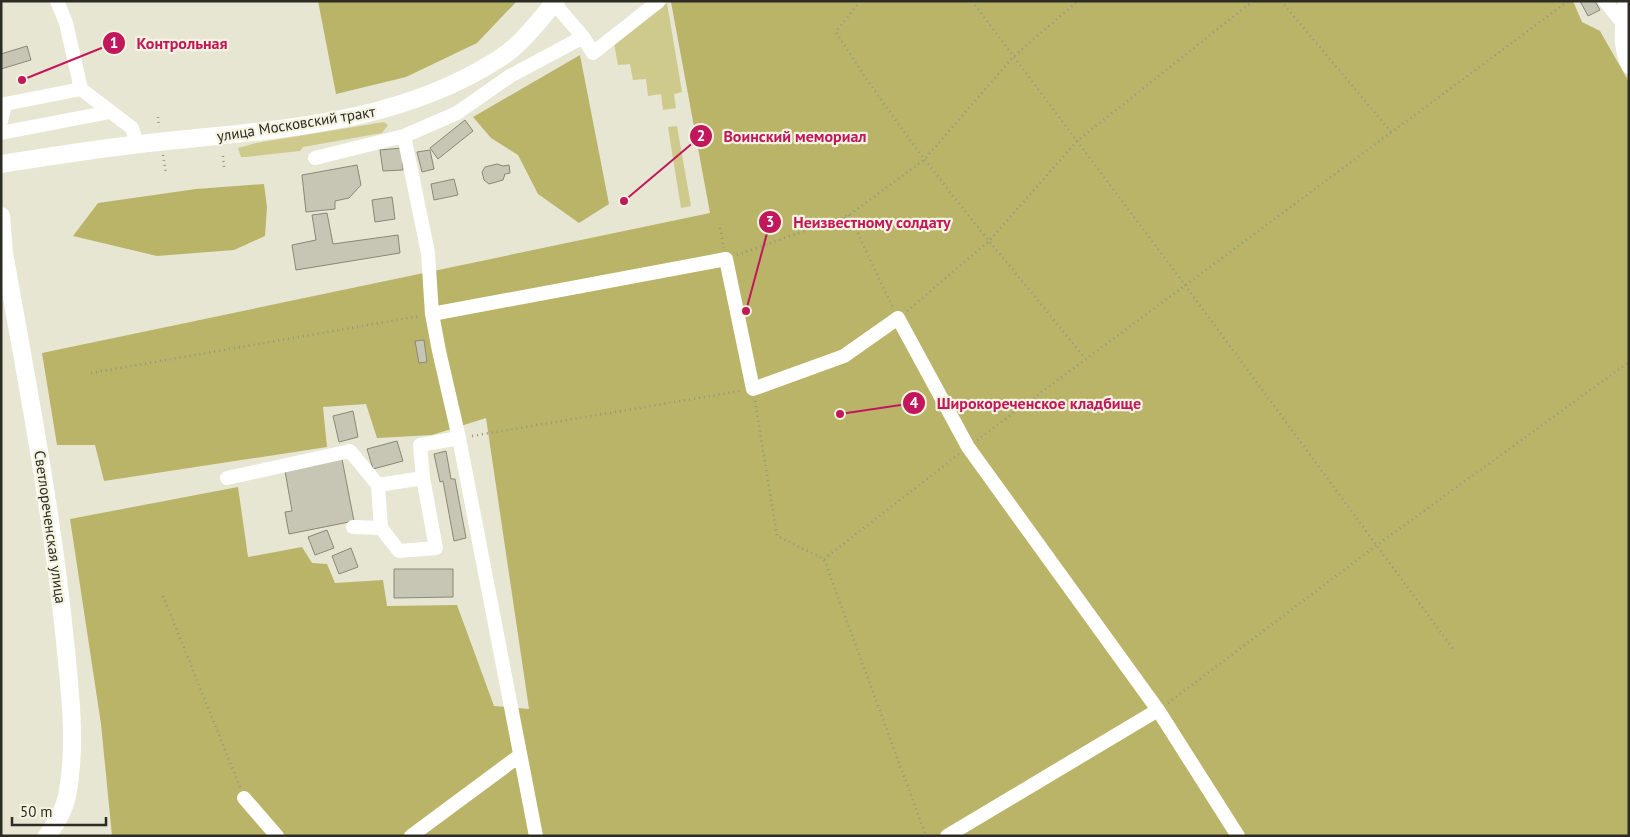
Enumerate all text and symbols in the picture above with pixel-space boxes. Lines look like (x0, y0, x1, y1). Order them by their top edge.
callout: Контрольная (101, 27, 237, 58)
text: 1 (110, 33, 118, 52)
text: Контрольная (136, 33, 228, 53)
street label: улица Московский тракт (215, 102, 376, 145)
callout: Воинский мемориал (688, 120, 876, 151)
text: 2 (697, 126, 705, 145)
text: Воинский мемориал (723, 126, 867, 146)
callout: Неизвестному солдату (758, 207, 960, 238)
text: 3 (766, 212, 774, 231)
text: Неизвестному солдату (793, 212, 951, 232)
callout: Широкореченское кладбище (902, 387, 1151, 418)
text: 4 (910, 393, 919, 412)
text: Широкореченское кладбище (937, 393, 1141, 413)
street label: Светлореченская улица (30, 449, 71, 605)
scale bar (12, 794, 106, 826)
text: 50 m (20, 802, 53, 821)

